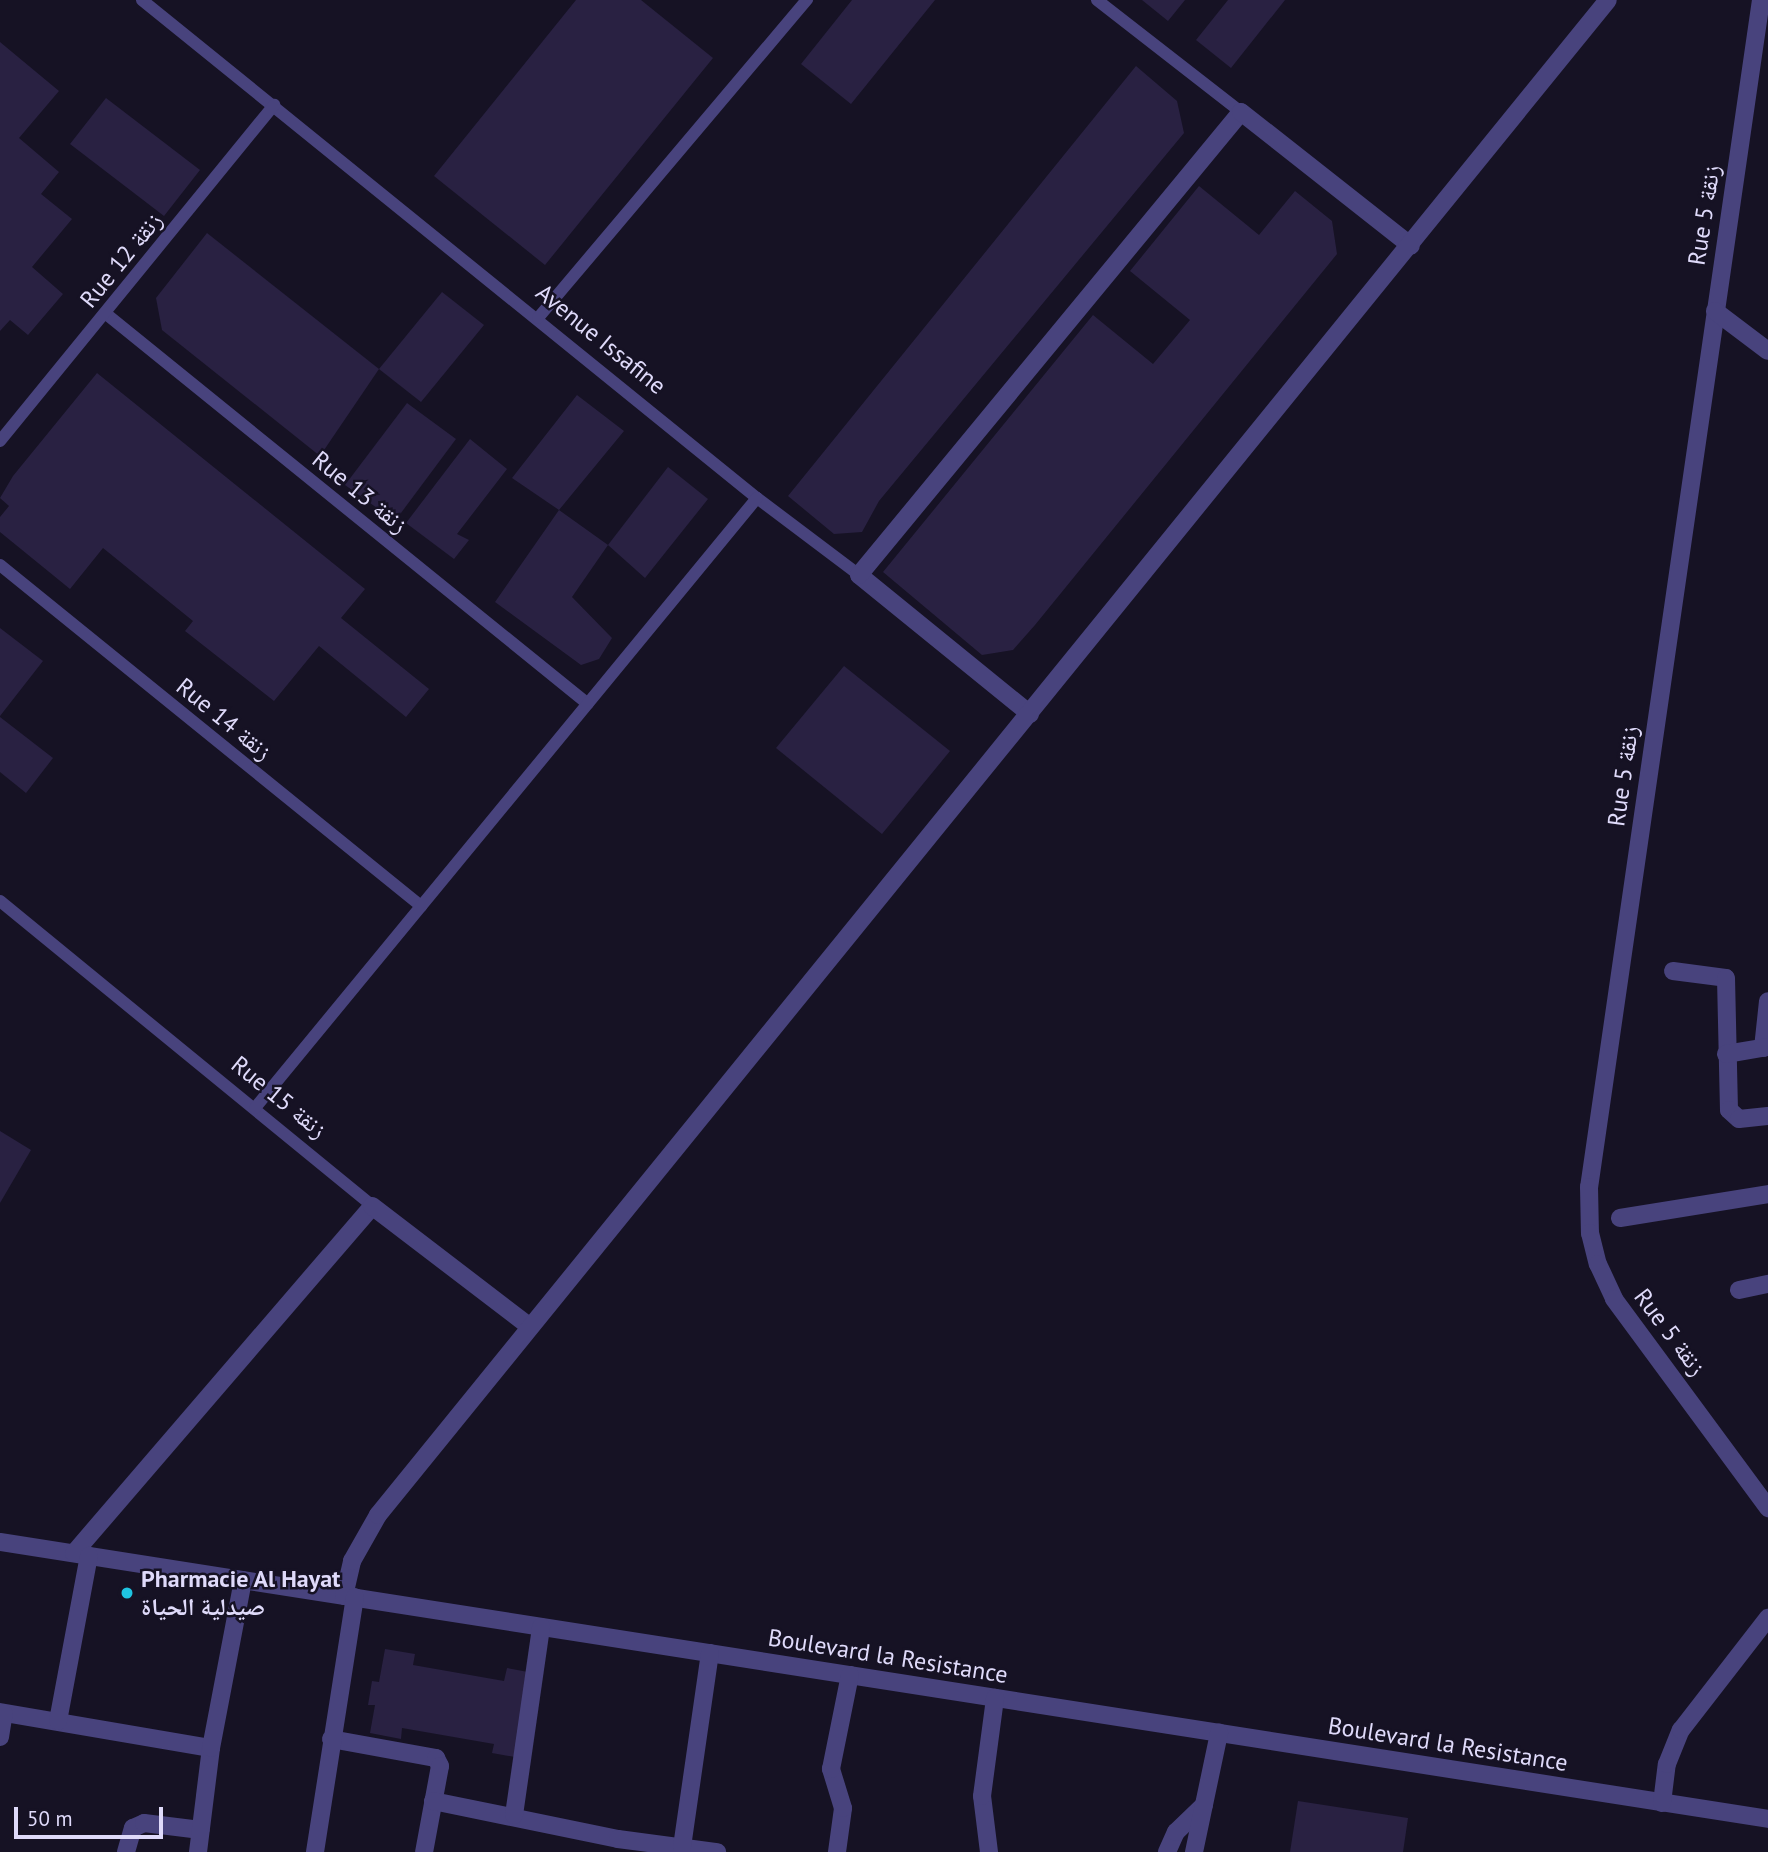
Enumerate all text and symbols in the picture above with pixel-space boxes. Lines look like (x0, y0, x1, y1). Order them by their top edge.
street label: Rue 5 زنقة (1682, 163, 1726, 267)
street label: Rue 12 زنقة (74, 207, 168, 313)
street label: Avenue Issafine (530, 278, 672, 400)
street label: Rue 13 زنقة (307, 445, 413, 539)
street label: Rue 14 زنقة (171, 672, 277, 766)
street label: Rue 5 زنقة (1602, 724, 1644, 828)
street label: Rue 15 زنقة (226, 1050, 332, 1144)
street label: Rue 5 زنقة (1628, 1283, 1712, 1381)
place label: Pharmacie Al Hayat صيدلية الحياة (141, 1565, 341, 1621)
marker: Pharmacie Al Hayat صيدلية الحياة (119, 1585, 135, 1601)
street label: Boulevard la Resistance (766, 1623, 1010, 1689)
street label: Boulevard la Resistance (1326, 1711, 1570, 1777)
scale bar (18, 1792, 166, 1836)
text: 50 m (27, 1805, 73, 1832)

